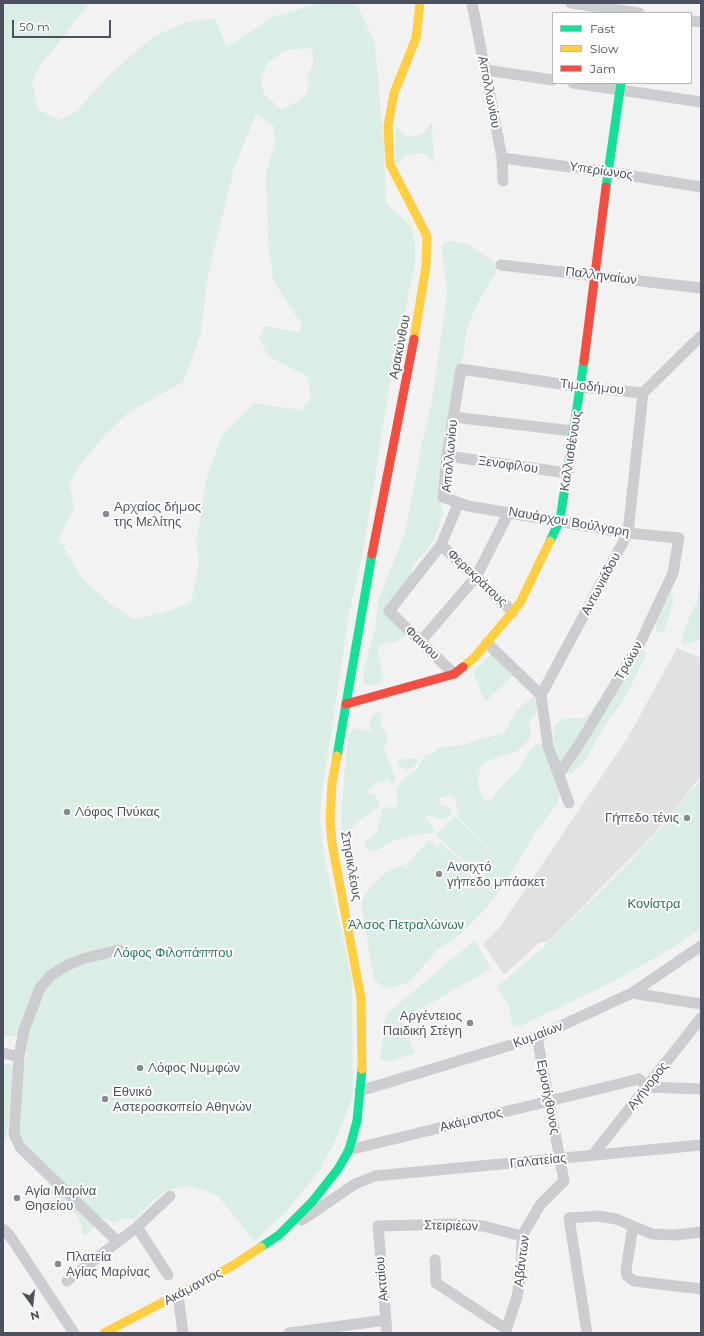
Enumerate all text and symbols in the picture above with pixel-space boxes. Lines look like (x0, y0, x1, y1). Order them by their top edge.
scale bar (14, 12, 113, 38)
legend (552, 12, 692, 84)
text: 50 m (19, 19, 50, 34)
text: Fast (590, 21, 615, 36)
text: Slow (590, 41, 619, 56)
street label: Απολλωνίου (474, 55, 504, 129)
text: Jam (590, 61, 616, 76)
street label: Υπερίωνος (568, 159, 634, 183)
street label: Παλληναίων (564, 264, 638, 288)
street label: Αρακύνθου (386, 313, 414, 381)
street label: Τιμοδήμου (559, 376, 625, 398)
street label: Καλλισθένους (557, 410, 585, 492)
street label: Απολλωνίου (439, 419, 461, 493)
street label: Ξενοφίλου (477, 453, 539, 477)
place label: Αρχαίος δήμος της Μελίτης (114, 499, 201, 530)
street label: Ναυάρχου Βούλγαρη (507, 504, 631, 540)
marker: Αρχαίος δήμος της Μελίτης (101, 509, 111, 519)
street label: Φερεκράτους (444, 546, 510, 610)
street label: Αντωνιάδου (578, 550, 624, 618)
street label: Φαινου (402, 623, 442, 663)
street label: Τρώων (612, 639, 646, 683)
place label: Λόφος Πνύκας (75, 804, 160, 820)
marker: Λόφος Πνύκας (62, 807, 72, 817)
place label: Γήπεδο τένις (605, 810, 679, 826)
marker: Γήπεδο τένις (682, 813, 692, 823)
street label: Στησικλέους (337, 830, 365, 902)
place label: Ανοιχτό γήπεδο μπάσκετ (447, 859, 545, 890)
marker: Ανοιχτό γήπεδο μπάσκετ (434, 869, 444, 879)
park label: Κονίστρα (627, 896, 681, 912)
park label: Άλσος Πετραλώνων (348, 917, 464, 933)
park label: Λόφος Φιλοπάππου (113, 945, 233, 961)
place label: Αργέντειος Παιδική Στέγη (383, 1008, 462, 1039)
marker: Αργέντειος Παιδική Στέγη (465, 1018, 475, 1028)
street label: Κυμαίων (511, 1018, 565, 1052)
street label: Ερυσίχθονος (533, 1058, 563, 1136)
street label: Αγήνορος (624, 1059, 672, 1113)
place label: Λόφος Νυμφών (148, 1060, 240, 1076)
marker: Λόφος Νυμφών (135, 1063, 145, 1073)
place label: Εθνικό Αστεροσκοπείο Αθηνών (113, 1084, 252, 1115)
marker: Εθνικό Αστεροσκοπείο Αθηνών (100, 1094, 110, 1104)
street label: Ακάμαντος (438, 1105, 504, 1135)
street label: Γαλατείας (509, 1150, 567, 1172)
place label: Αγία Μαρίνα Θησείου (25, 1183, 96, 1214)
marker: Αγία Μαρίνα Θησείου (12, 1193, 22, 1203)
street label: Στειριέων (424, 1218, 478, 1234)
street label: Αβάντων (511, 1234, 533, 1288)
place label: Πλατεία Αγίας Μαρίνας (66, 1249, 150, 1280)
street label: Ακταίου (372, 1256, 392, 1302)
marker: Πλατεία Αγίας Μαρίνας (53, 1259, 63, 1269)
street label: Ακάμαντος (161, 1265, 225, 1309)
north arrow (12, 1284, 52, 1324)
text: N (29, 1308, 41, 1324)

